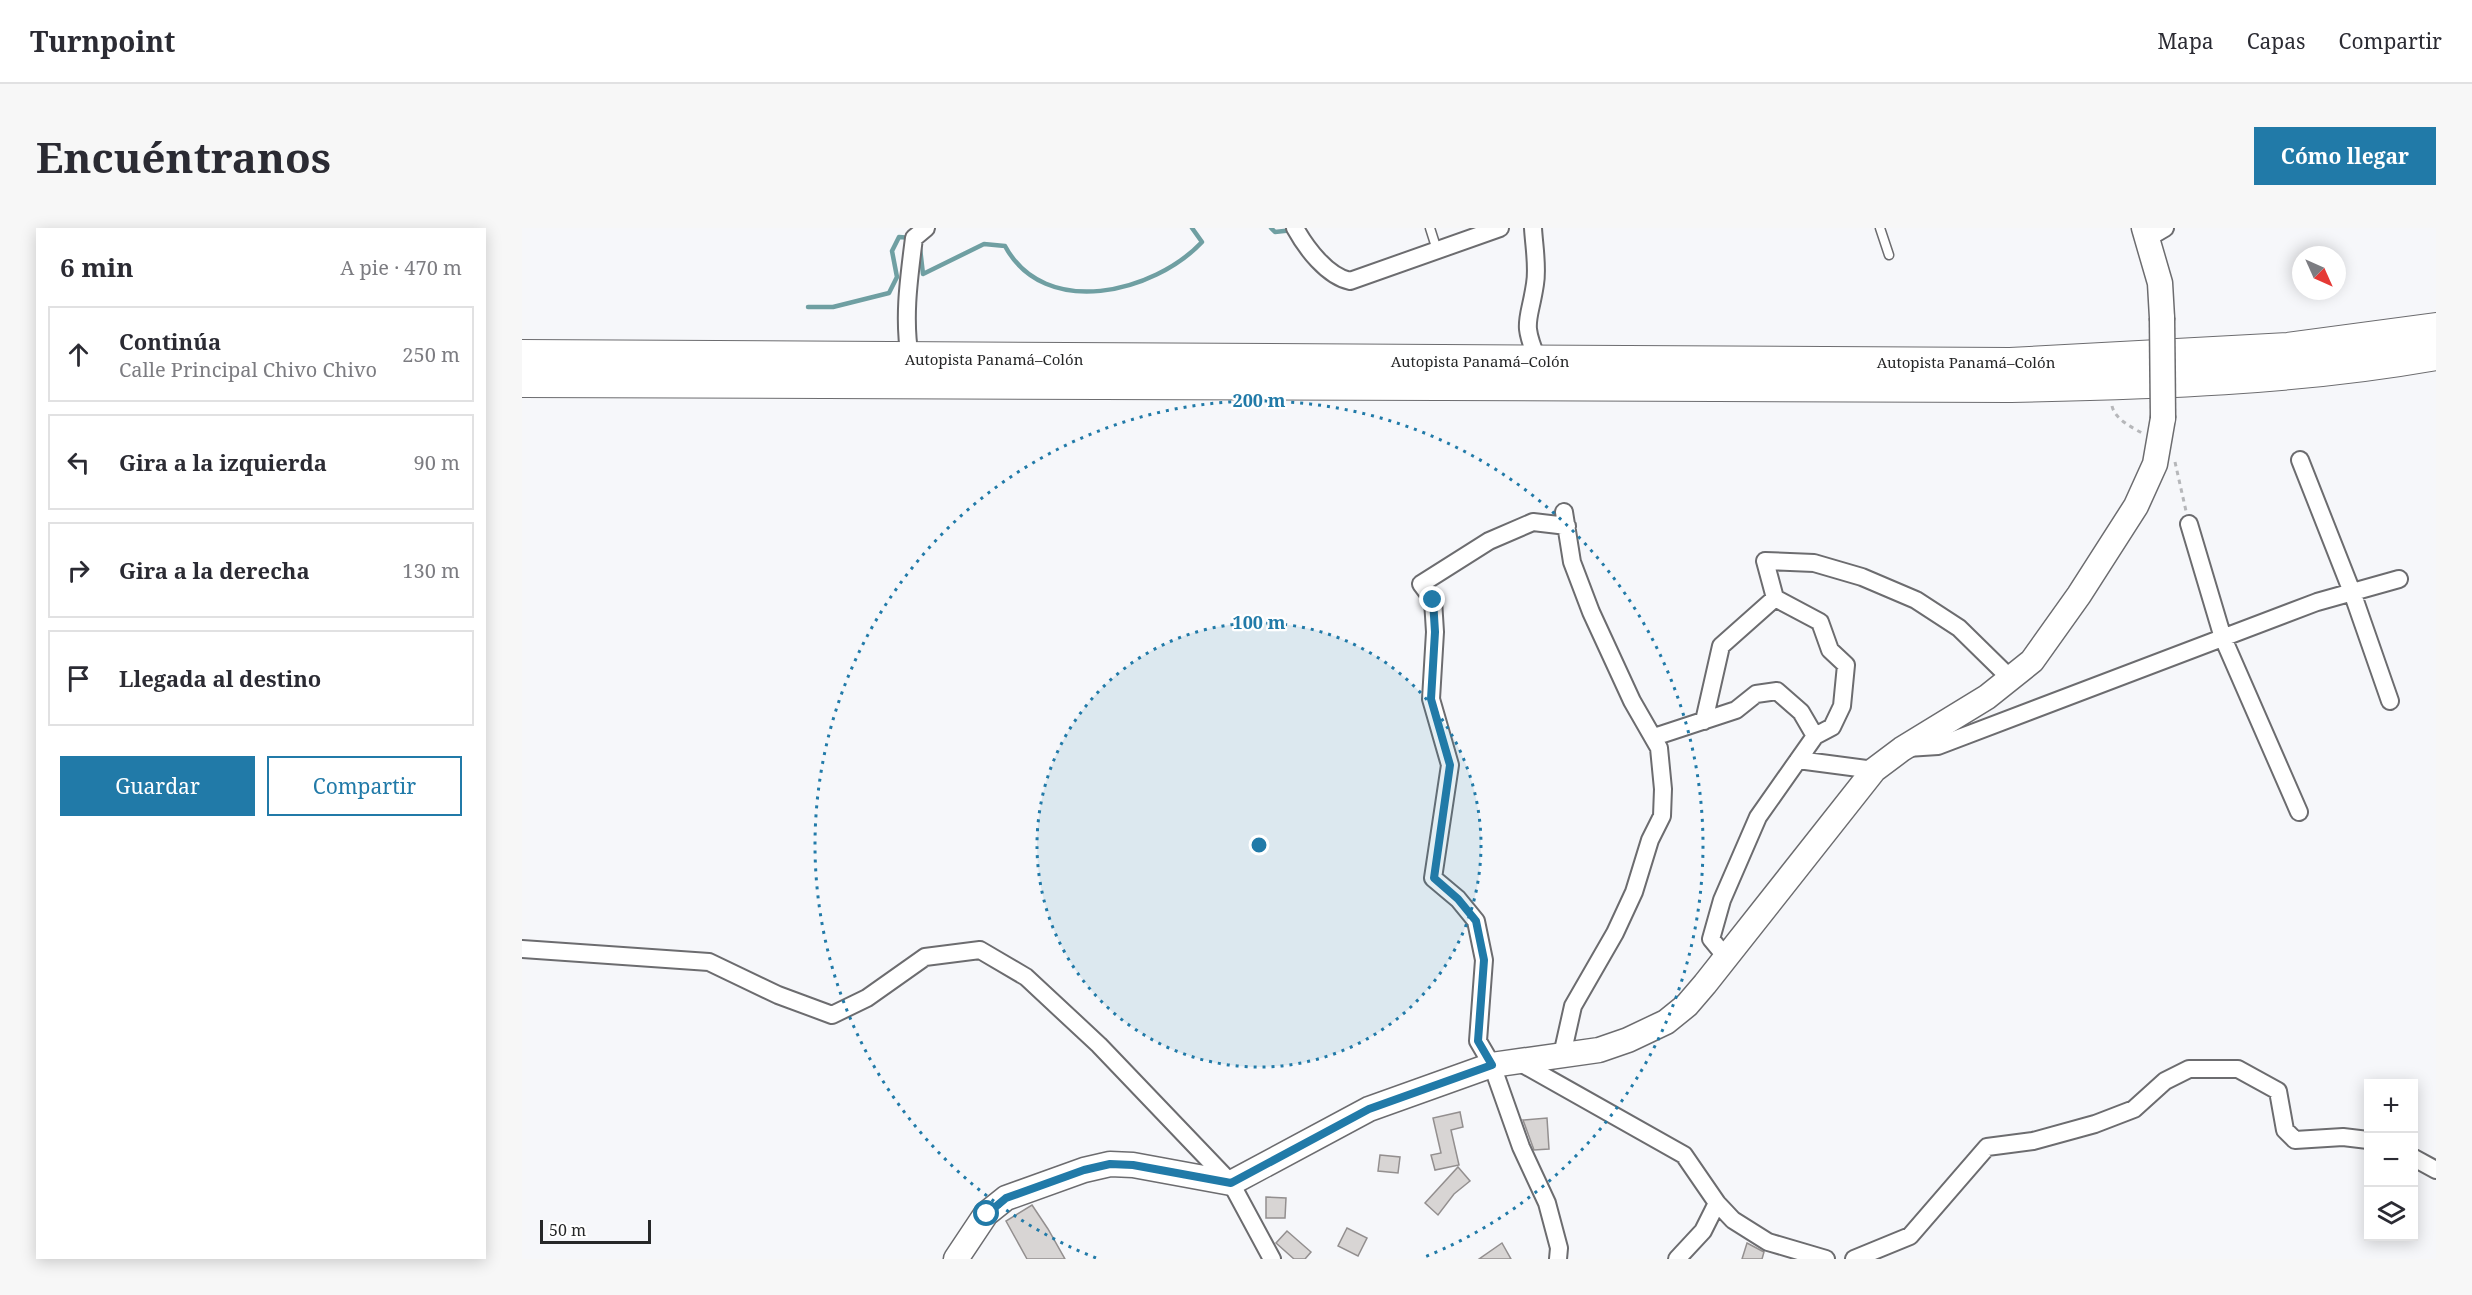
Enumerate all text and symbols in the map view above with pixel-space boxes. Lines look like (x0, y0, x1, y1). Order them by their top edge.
text: Turnpoint (30, 22, 175, 60)
text: Mapa (2157, 27, 2214, 55)
text: Capas (2247, 27, 2306, 55)
text: Compartir (2339, 27, 2442, 55)
button: Cómo llegar (2254, 127, 2436, 185)
text: Encuéntranos (36, 128, 331, 185)
north arrow (2292, 246, 2346, 300)
text: 6 min (60, 249, 134, 285)
text: A pie · 470 m (340, 254, 462, 281)
text: Continúa (119, 326, 221, 356)
icon: ahead (62, 338, 95, 371)
text: 250 m (402, 341, 460, 368)
street label: Autopista Panamá–Colón (905, 349, 1084, 369)
street label: Autopista Panamá–Colón (1391, 351, 1570, 371)
street label: Autopista Panamá–Colón (1877, 352, 2056, 372)
text: Calle Principal Chivo Chivo (119, 356, 377, 383)
text: 200 m (1233, 388, 1286, 412)
icon: left (62, 446, 95, 479)
text: Gira a la izquierda (119, 447, 327, 477)
text: 90 m (414, 449, 460, 476)
icon: right (62, 554, 95, 587)
text: Gira a la derecha (119, 555, 310, 585)
text: 130 m (402, 557, 460, 584)
route end (1419, 586, 1445, 612)
text: 100 m (1233, 610, 1286, 634)
icon: arrive (62, 662, 95, 695)
text: Llegada al destino (119, 663, 321, 693)
button: Guardar (60, 756, 255, 816)
button: Compartir (267, 756, 462, 816)
centre of rings (1249, 835, 1269, 855)
map controls (2364, 1079, 2418, 1241)
button: + (2364, 1079, 2418, 1133)
button: − (2364, 1133, 2418, 1187)
button: layers (2364, 1187, 2418, 1241)
route start (973, 1200, 999, 1226)
scale bar (540, 1217, 651, 1244)
text: 50 m (549, 1219, 586, 1241)

